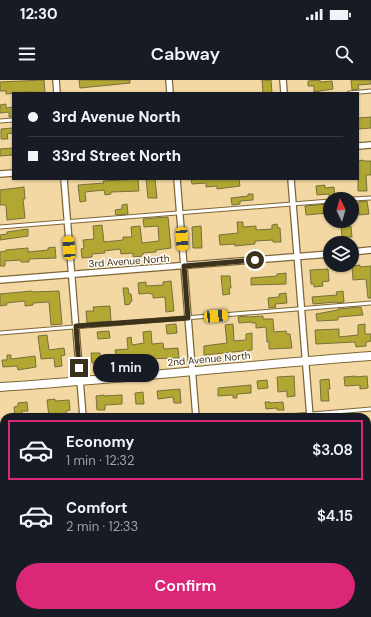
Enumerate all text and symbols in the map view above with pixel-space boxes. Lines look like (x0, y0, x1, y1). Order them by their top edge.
text: 12:30 (20, 4, 58, 24)
text: Cabway (151, 42, 220, 66)
icon: menu (16, 43, 38, 65)
icon: search (333, 43, 355, 65)
text: 3rd Avenue North (52, 107, 180, 127)
text: 33rd Street North (52, 146, 181, 166)
north arrow (323, 192, 359, 228)
map controls (323, 192, 359, 272)
car (175, 227, 189, 251)
car (62, 236, 76, 260)
button: layers (323, 236, 359, 272)
route start (246, 251, 264, 269)
street label: 3rd Avenue North (88, 252, 170, 270)
car (204, 309, 228, 323)
street label: 2nd Avenue North (167, 349, 251, 369)
callout: 1 min (93, 354, 159, 382)
route end (70, 359, 88, 377)
text: 1 min (110, 359, 142, 376)
icon: car (18, 432, 54, 468)
text: Economy (66, 432, 134, 452)
text: $3.08 (312, 440, 353, 460)
text: 1 min · 12:32 (66, 452, 135, 469)
icon: car (18, 498, 54, 534)
text: Comfort (66, 498, 127, 518)
text: $4.15 (317, 506, 353, 526)
text: 2 min · 12:33 (66, 518, 138, 535)
button: Confirm (16, 563, 355, 609)

